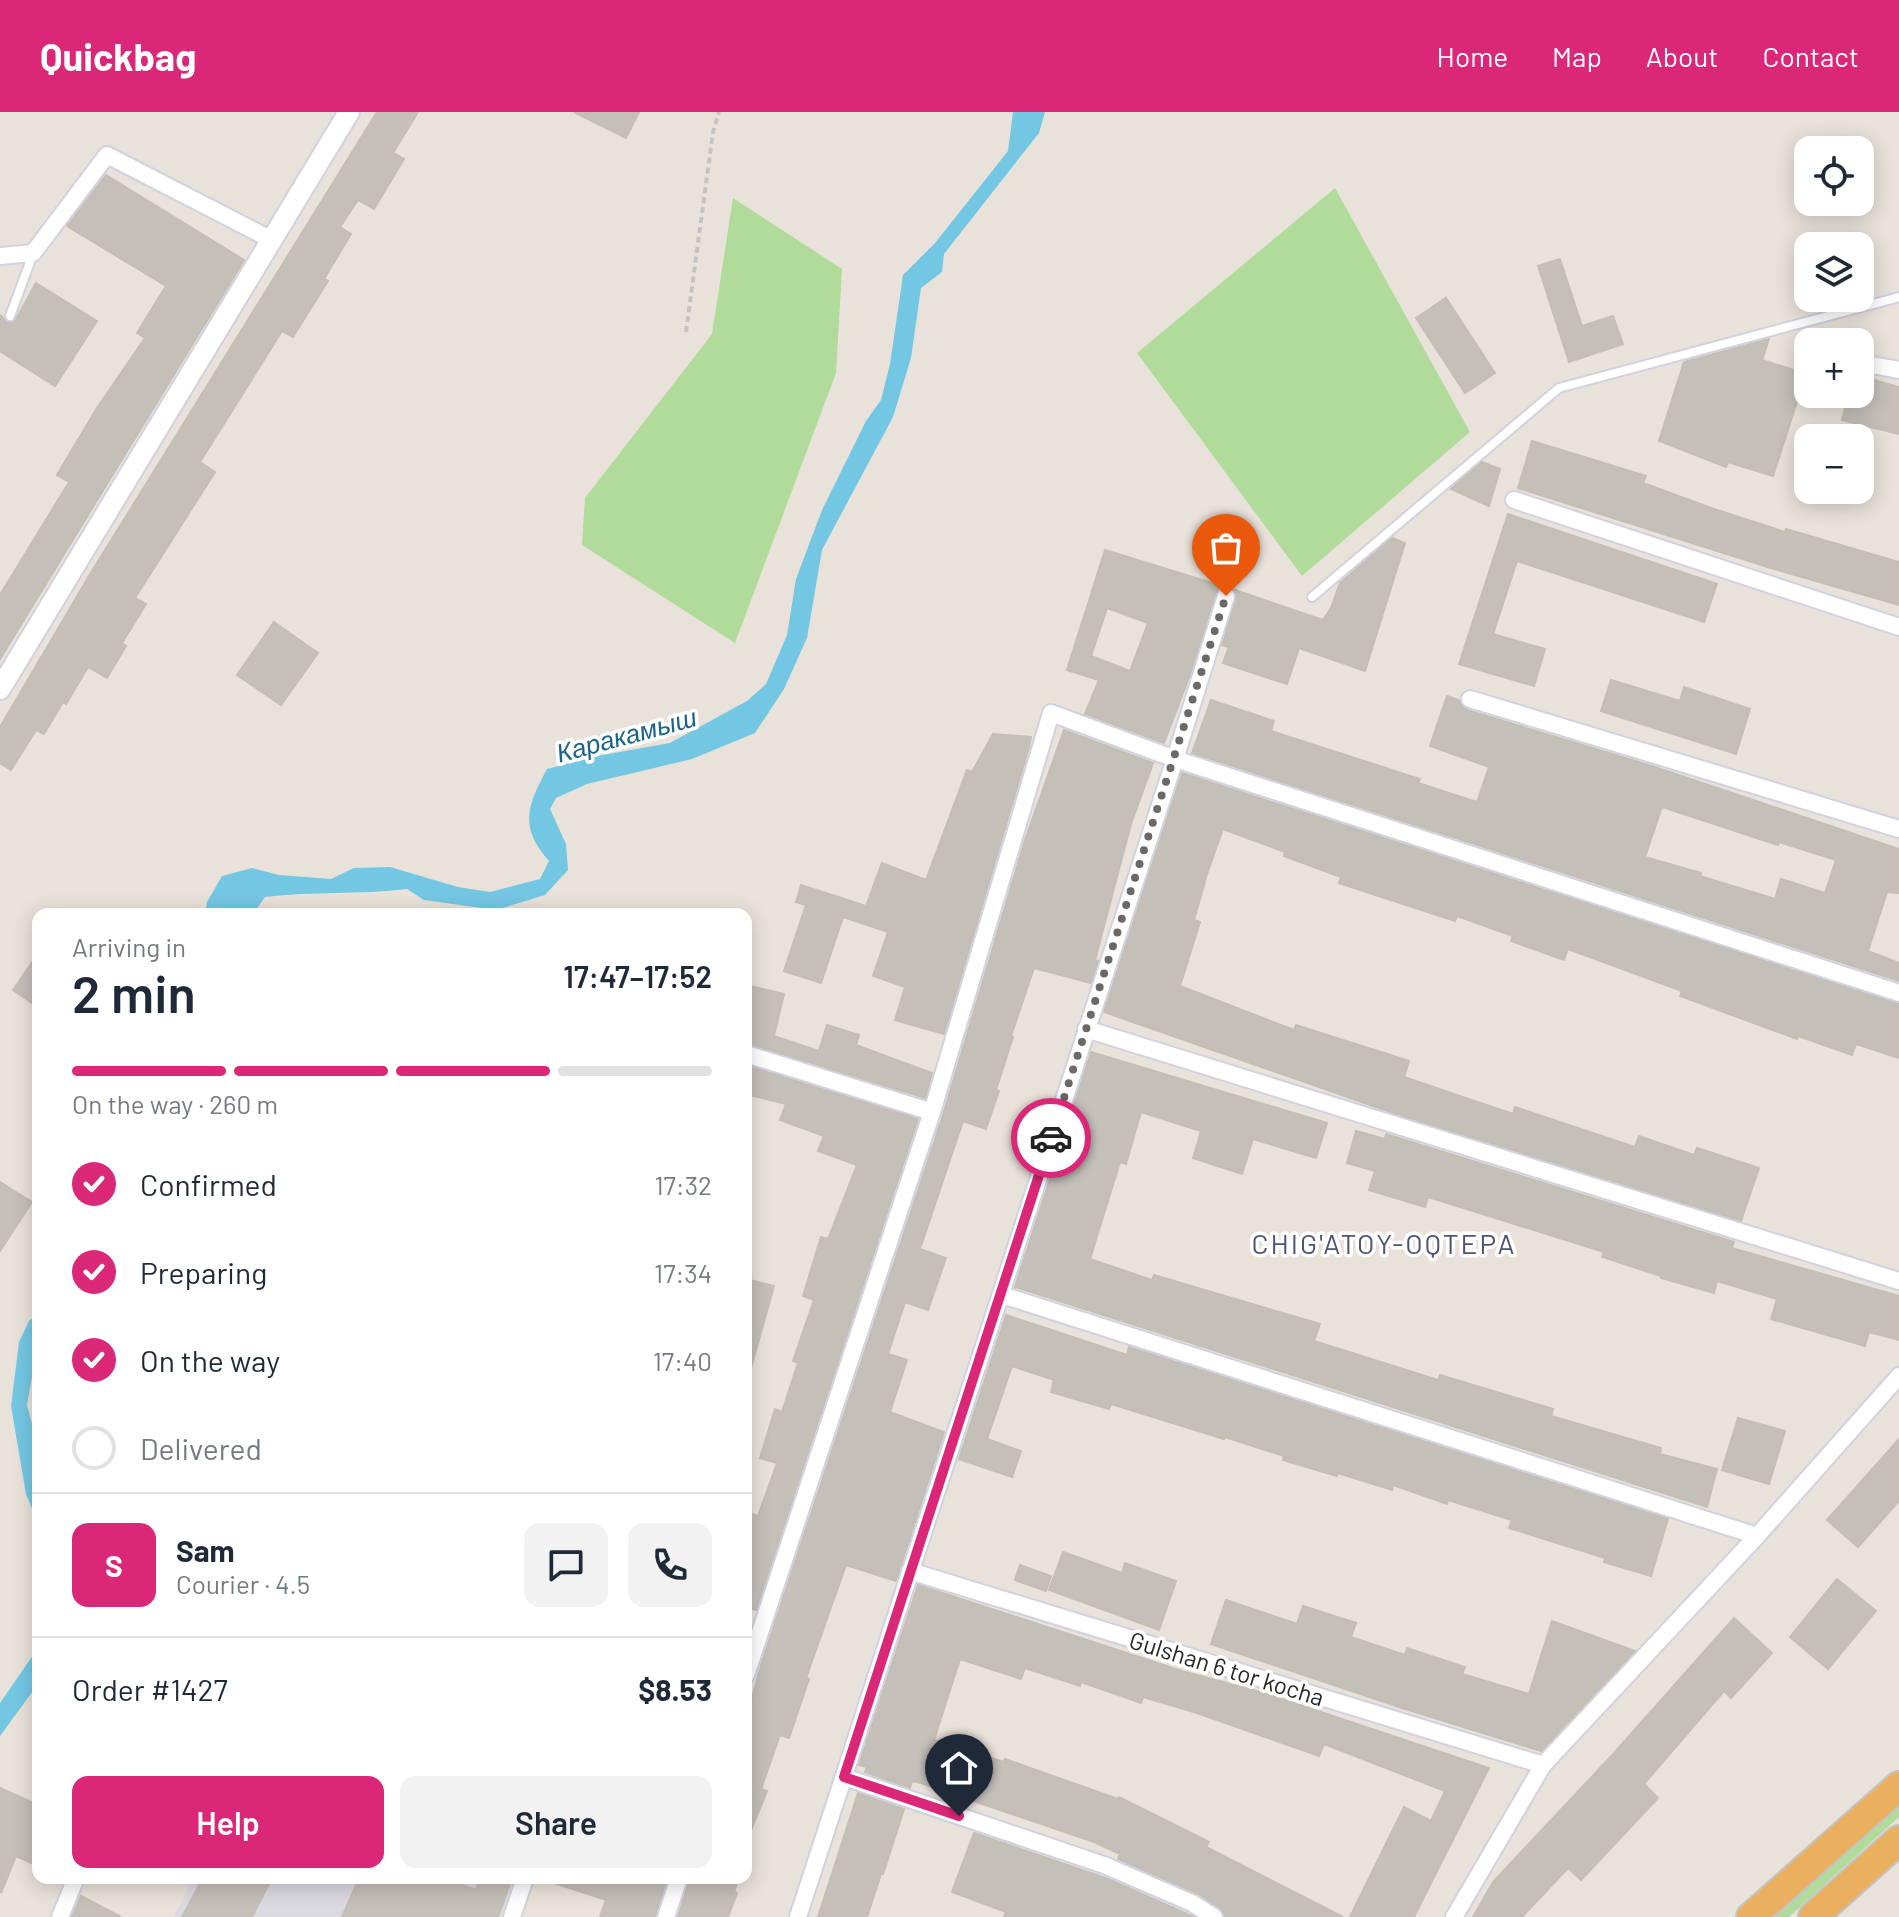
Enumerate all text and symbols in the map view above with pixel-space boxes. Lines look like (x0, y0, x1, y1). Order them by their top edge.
text: Quickbag (40, 33, 196, 79)
text: Home (1437, 39, 1508, 73)
text: Map (1552, 39, 1602, 73)
text: About (1646, 39, 1718, 73)
text: Contact (1762, 39, 1859, 73)
map controls (1794, 136, 1874, 504)
button: locate (1794, 136, 1874, 216)
button: layers (1794, 232, 1874, 312)
button: + (1794, 328, 1874, 408)
button: − (1794, 424, 1874, 504)
pin (1192, 514, 1260, 596)
icon: bag (1204, 526, 1248, 570)
water label: Каракамыш (552, 700, 700, 768)
text: Arriving in (72, 931, 186, 962)
text: 17:47–17:52 (563, 958, 712, 994)
text: 2 min (72, 961, 196, 1023)
text: On the way · 260 m (72, 1088, 278, 1119)
courier (1011, 1098, 1091, 1178)
icon: car (1029, 1116, 1073, 1160)
icon: check (72, 1162, 116, 1206)
text: Confirmed (140, 1166, 277, 1202)
text: 17:32 (654, 1169, 712, 1200)
district label: CHIG'ATOY-OQTEPA (1252, 1226, 1516, 1260)
icon: check (72, 1250, 116, 1294)
text: Preparing (140, 1254, 267, 1290)
text: 17:34 (654, 1257, 712, 1288)
icon: check (72, 1338, 116, 1382)
text: On the way (140, 1342, 280, 1378)
text: 17:40 (653, 1345, 712, 1376)
text: Delivered (140, 1430, 262, 1466)
button: chat (524, 1523, 608, 1607)
button: phone (628, 1523, 712, 1607)
text: Sam (176, 1532, 235, 1568)
text: S (105, 1547, 123, 1583)
text: Courier · 4.5 (176, 1568, 310, 1599)
street label: Gulshan 6 tor kocha (1126, 1625, 1328, 1711)
text: Order #1427 (72, 1671, 228, 1707)
text: $8.53 (638, 1671, 712, 1707)
pin (925, 1734, 993, 1816)
icon: home (937, 1746, 981, 1790)
button: Help (72, 1776, 384, 1868)
button: Share (400, 1776, 712, 1868)

